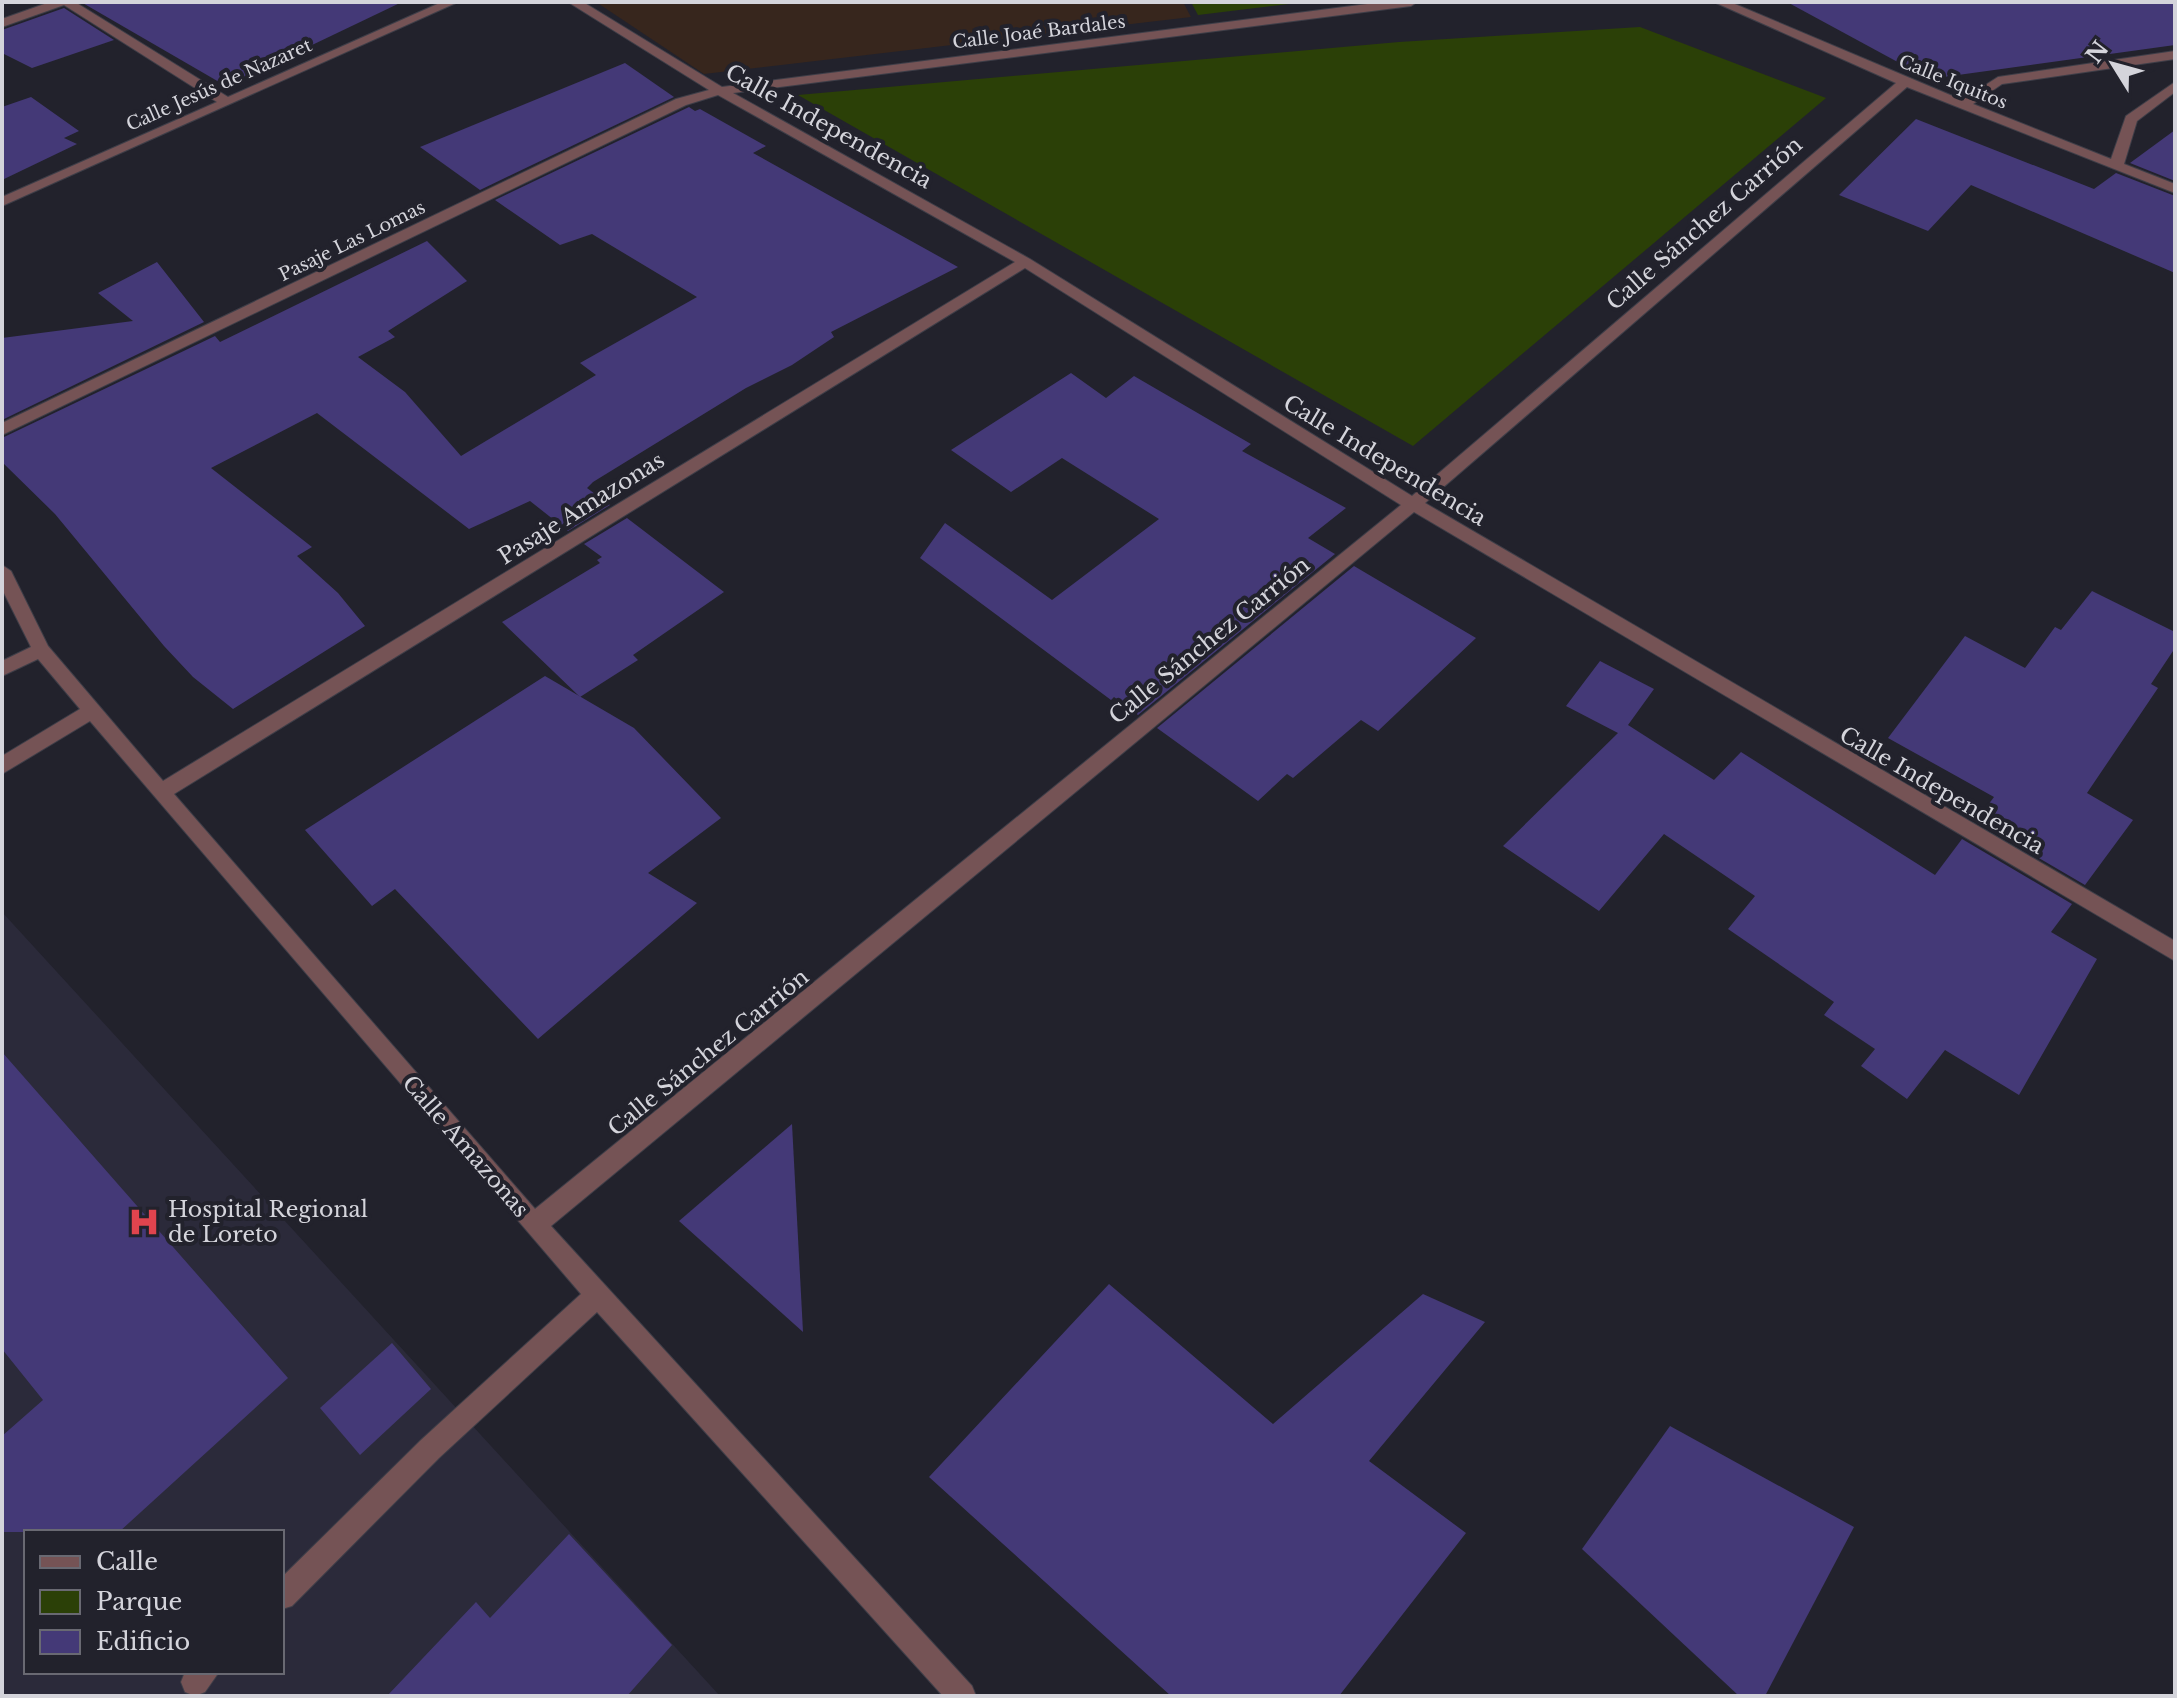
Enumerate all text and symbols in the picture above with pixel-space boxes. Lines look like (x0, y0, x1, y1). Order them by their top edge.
street label: Calle Joaé Bardales (951, 10, 1127, 54)
north arrow (2073, 24, 2153, 104)
street label: Calle Jesús de Nazaret (123, 34, 315, 136)
text: N (2080, 36, 2115, 69)
street label: Calle Iquitos (1895, 50, 2011, 114)
street label: Calle Independencia (721, 58, 937, 195)
street label: Calle Sánchez Carrión (1601, 131, 1808, 316)
street label: Pasaje Las Lomas (275, 196, 429, 286)
street label: Calle Independencia (1279, 389, 1492, 532)
street label: Pasaje Amazonas (493, 446, 669, 570)
street label: Calle Sánchez Carrión (1103, 551, 1315, 730)
street label: Calle Independencia (1835, 721, 2049, 860)
street label: Calle Sánchez Carrión (602, 963, 814, 1142)
street label: Calle Amazonas (397, 1070, 535, 1223)
place label: Hospital Regional de Loreto (168, 1196, 368, 1248)
hospital icon: Hospital Regional de Loreto (127, 1205, 161, 1239)
legend (24, 1530, 284, 1674)
text: Calle (96, 1547, 158, 1576)
text: Parque (96, 1587, 182, 1616)
text: Edificio (96, 1627, 190, 1656)

